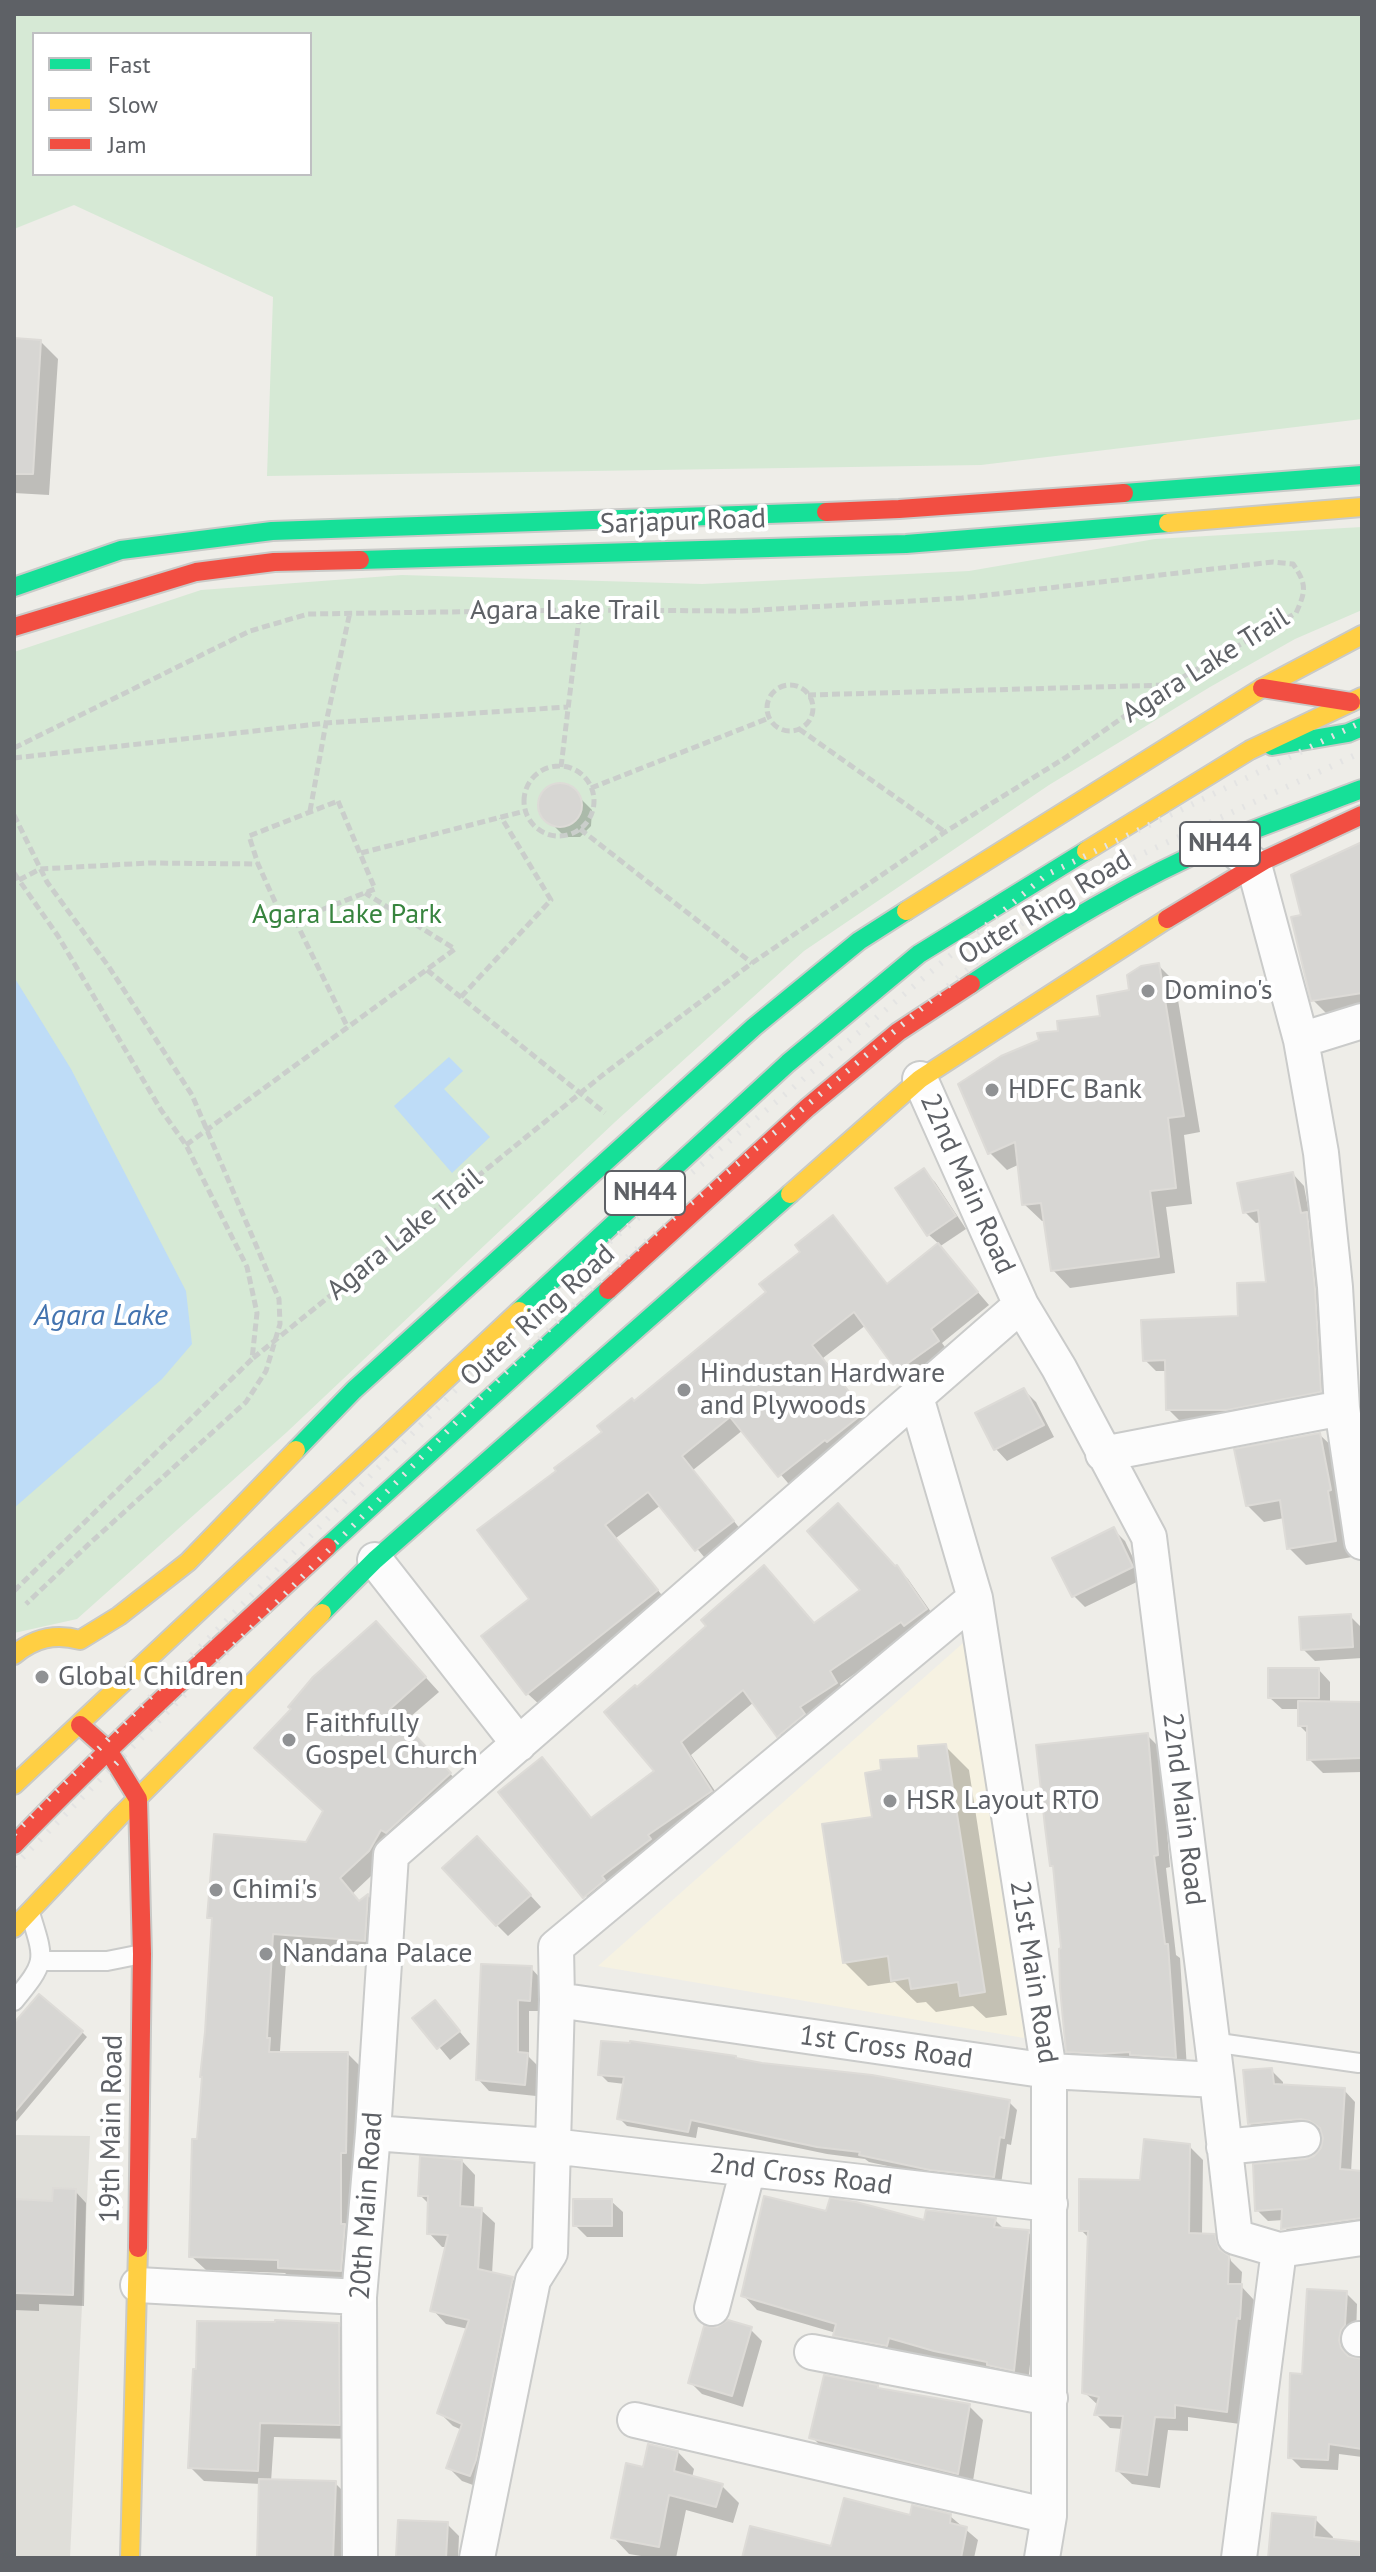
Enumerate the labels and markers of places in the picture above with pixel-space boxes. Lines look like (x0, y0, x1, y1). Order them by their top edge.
place label: Domino's (1164, 974, 1273, 1008)
marker: Domino's (1139, 982, 1157, 1000)
place label: HDFC Bank (1008, 1073, 1142, 1107)
marker: HDFC Bank (983, 1081, 1001, 1099)
place label: Hindustan Hardware and Plywoods (700, 1357, 945, 1423)
marker: Hindustan Hardware and Plywoods (675, 1381, 693, 1399)
place label: Global Children (58, 1660, 244, 1694)
marker: Global Children (33, 1668, 51, 1686)
place label: Faithfully Gospel Church (305, 1707, 478, 1773)
marker: Faithfully Gospel Church (280, 1731, 298, 1749)
place label: HSR Layout RTO (906, 1784, 1100, 1818)
marker: HSR Layout RTO (881, 1792, 899, 1810)
place label: Chimi's (232, 1873, 317, 1907)
marker: Chimi's (207, 1881, 225, 1899)
place label: Nandana Palace (282, 1937, 473, 1971)
marker: Nandana Palace (257, 1945, 275, 1963)

